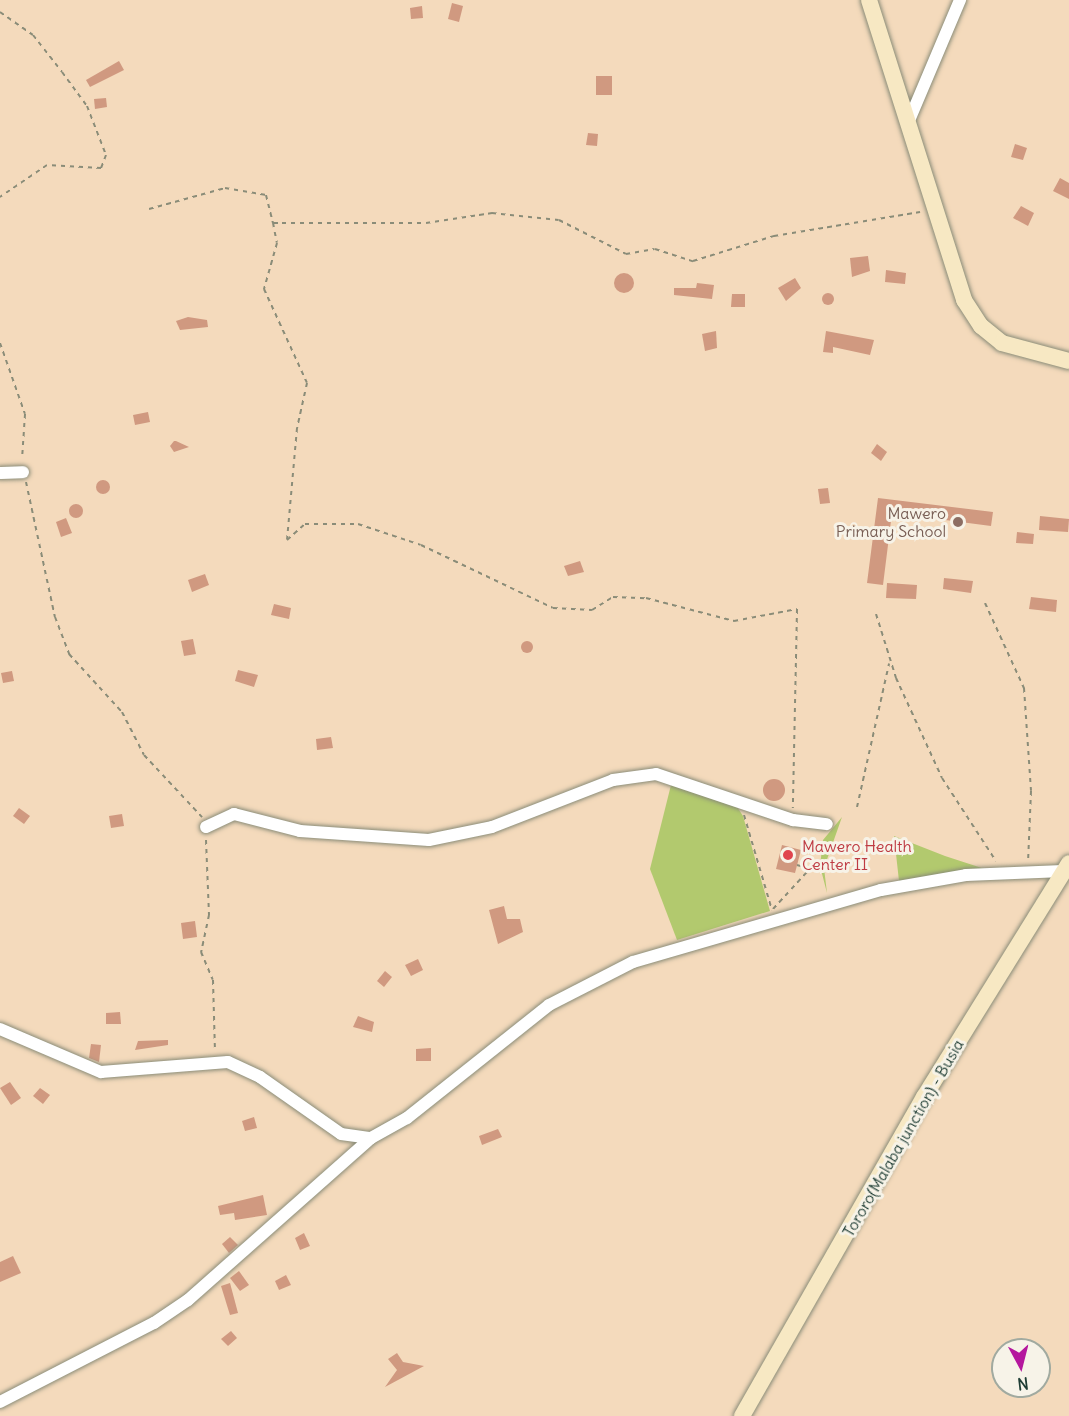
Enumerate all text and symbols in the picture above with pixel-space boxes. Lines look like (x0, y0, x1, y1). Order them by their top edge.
place label: Mawero Primary School (836, 503, 946, 541)
marker: Mawero Primary School (951, 515, 965, 529)
place label: Mawero Health Center II (802, 836, 912, 874)
marker: Mawero Health Center II (779, 846, 797, 864)
street label: Tororo(Malaba junction) - Busia (839, 1036, 967, 1240)
north arrow (991, 1338, 1051, 1398)
text: N (1016, 1373, 1030, 1394)

